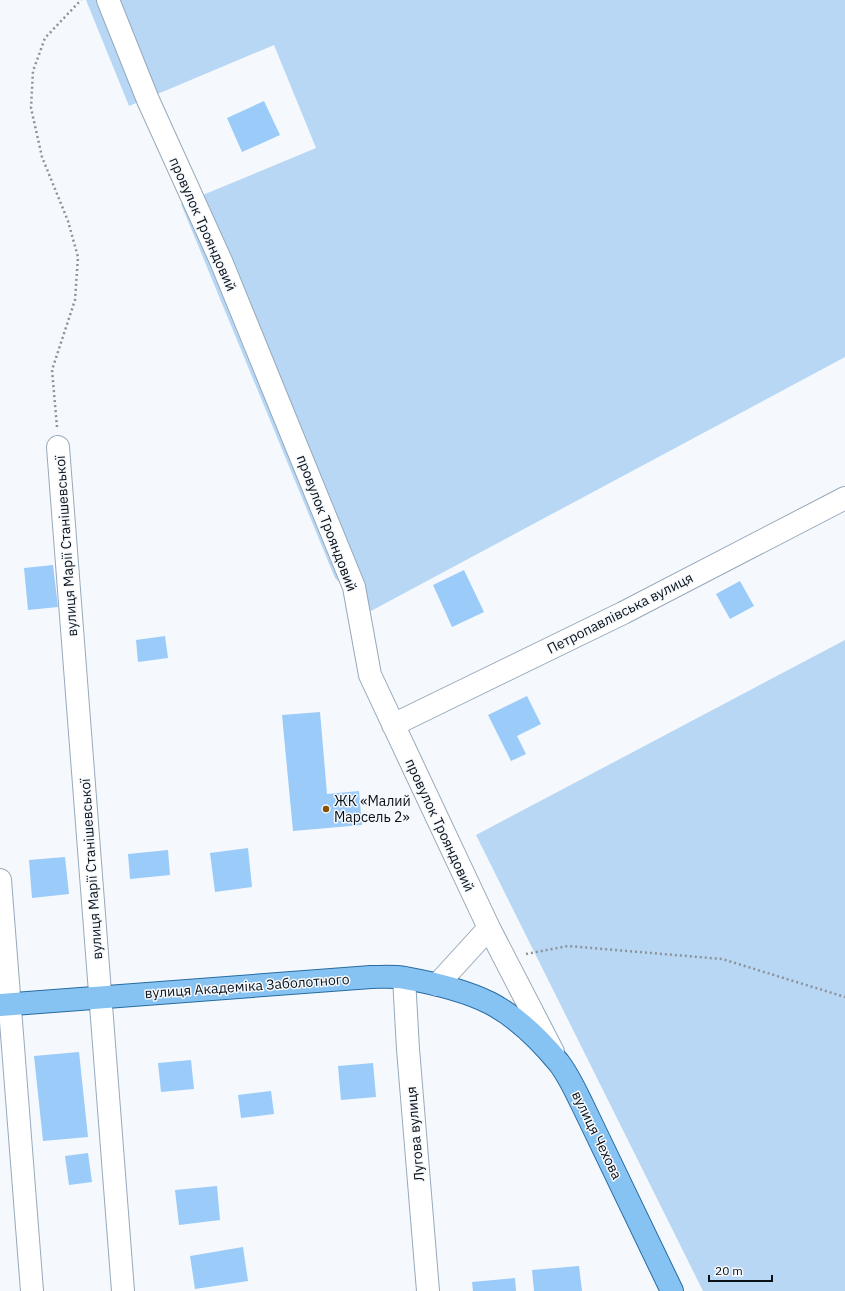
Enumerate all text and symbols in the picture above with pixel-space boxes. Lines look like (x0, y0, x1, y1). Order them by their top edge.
street label: провулок Трояндовий (165, 154, 241, 294)
street label: провулок Трояндовий (293, 452, 361, 594)
street label: вулиця Марії Станішевської (51, 454, 81, 637)
street label: Петропавлівська вулиця (544, 568, 696, 658)
street label: провулок Трояндовий (401, 756, 479, 894)
street label: вулиця Марії Станішевської (76, 777, 106, 960)
place label: ЖК «Малий Марсель 2» (334, 792, 411, 826)
marker: ЖК «Малий Марсель 2» (321, 804, 331, 814)
street label: вулиця Академіка Заболотного (144, 970, 350, 1002)
street label: Лугова вулиця (402, 1086, 428, 1182)
street label: вулиця Чехова (568, 1088, 626, 1183)
scale bar (709, 1257, 772, 1283)
text: 20 m (715, 1263, 743, 1278)

